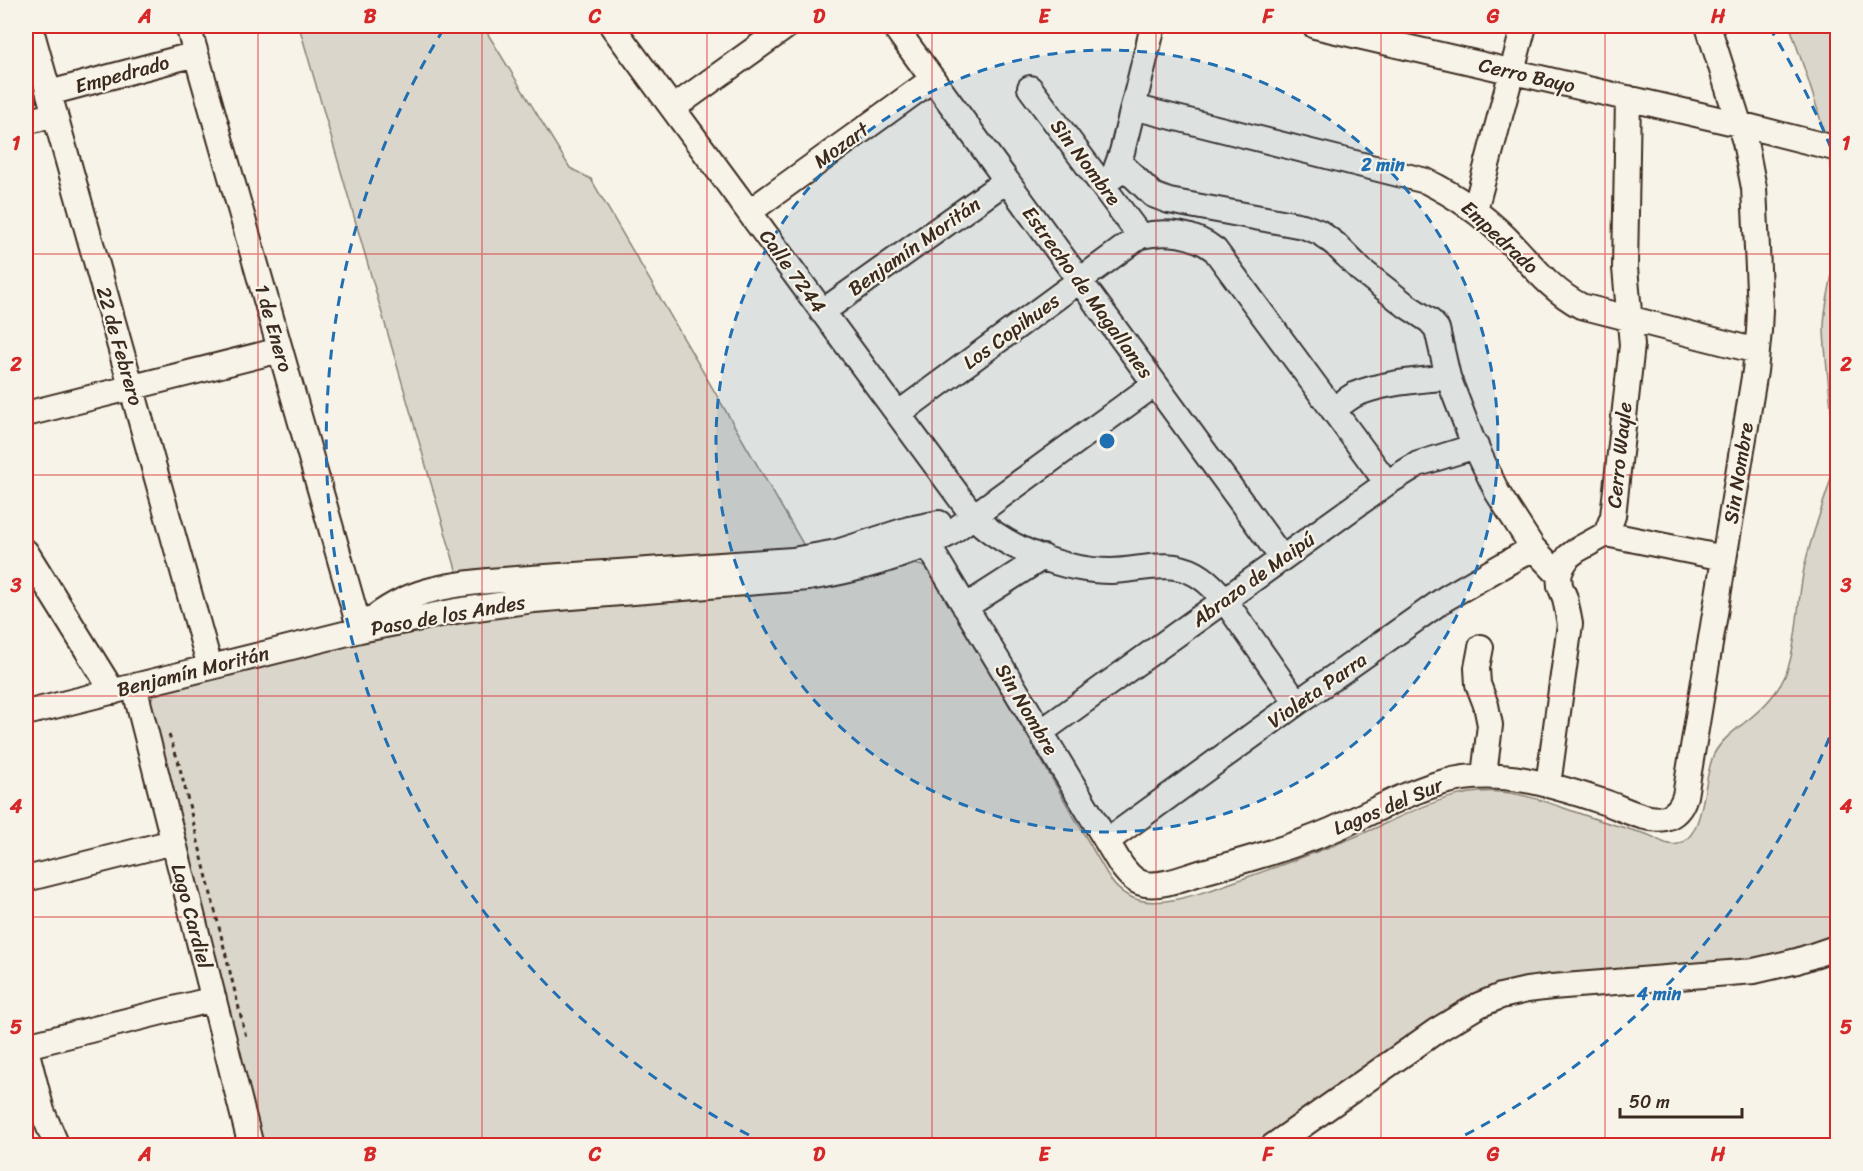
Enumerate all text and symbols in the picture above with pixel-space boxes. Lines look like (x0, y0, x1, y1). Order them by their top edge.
text: A (137, 0, 152, 34)
text: B (364, 0, 377, 34)
text: C (588, 0, 602, 34)
text: D (813, 0, 826, 34)
text: E (1038, 0, 1051, 34)
text: F (1262, 0, 1275, 34)
text: G (1486, 0, 1500, 34)
text: H (1710, 0, 1726, 34)
street label: Empedrado (71, 45, 173, 104)
street label: Cerro Bayo (1475, 47, 1578, 104)
street label: Sin Nombre (1041, 111, 1131, 214)
street label: Mozart (806, 112, 878, 178)
text: 1 (12, 126, 21, 161)
text: 1 (1842, 126, 1851, 161)
text: 2 min (1360, 149, 1405, 181)
street label: Benjamín Moritán (840, 187, 988, 305)
street label: Empedrado (1452, 192, 1547, 283)
street label: Estrecho de Magallanes (1013, 198, 1163, 387)
street label: Calle 7244 (750, 222, 835, 321)
street label: 1 de Enero (244, 280, 303, 376)
street label: 22 de Febrero (86, 282, 153, 410)
street label: Los Copihues (955, 284, 1068, 379)
text: 2 (9, 347, 22, 382)
text: 2 (1839, 347, 1852, 382)
street label: Cerro Wayle (1597, 400, 1642, 510)
street label: Sin Nombre (1713, 420, 1764, 526)
centre of rings (1097, 431, 1117, 451)
street label: Abrazo de Maipú (1183, 522, 1323, 637)
text: 3 (10, 568, 22, 603)
text: 3 (1840, 568, 1852, 603)
street label: Paso de los Andes (368, 585, 529, 646)
street label: Benjamín Moritán (113, 636, 273, 707)
street label: Violeta Parra (1260, 643, 1375, 738)
street label: Sin Nombre (985, 656, 1068, 762)
street label: Lagos del Sur (1328, 767, 1450, 845)
text: 4 (9, 789, 23, 824)
text: 4 (1839, 789, 1853, 824)
street label: Lago Cardiel (161, 860, 223, 974)
text: 4 min (1636, 978, 1682, 1010)
text: 5 (10, 1010, 22, 1045)
text: 5 (1840, 1010, 1852, 1045)
scale bar (1620, 1081, 1742, 1119)
text: 50 m (1629, 1086, 1670, 1118)
text: A (137, 1137, 152, 1171)
text: B (364, 1137, 377, 1171)
text: C (588, 1137, 602, 1171)
text: D (813, 1137, 826, 1171)
text: E (1038, 1137, 1051, 1171)
text: F (1262, 1137, 1275, 1171)
text: G (1486, 1137, 1500, 1171)
text: H (1710, 1137, 1726, 1171)

